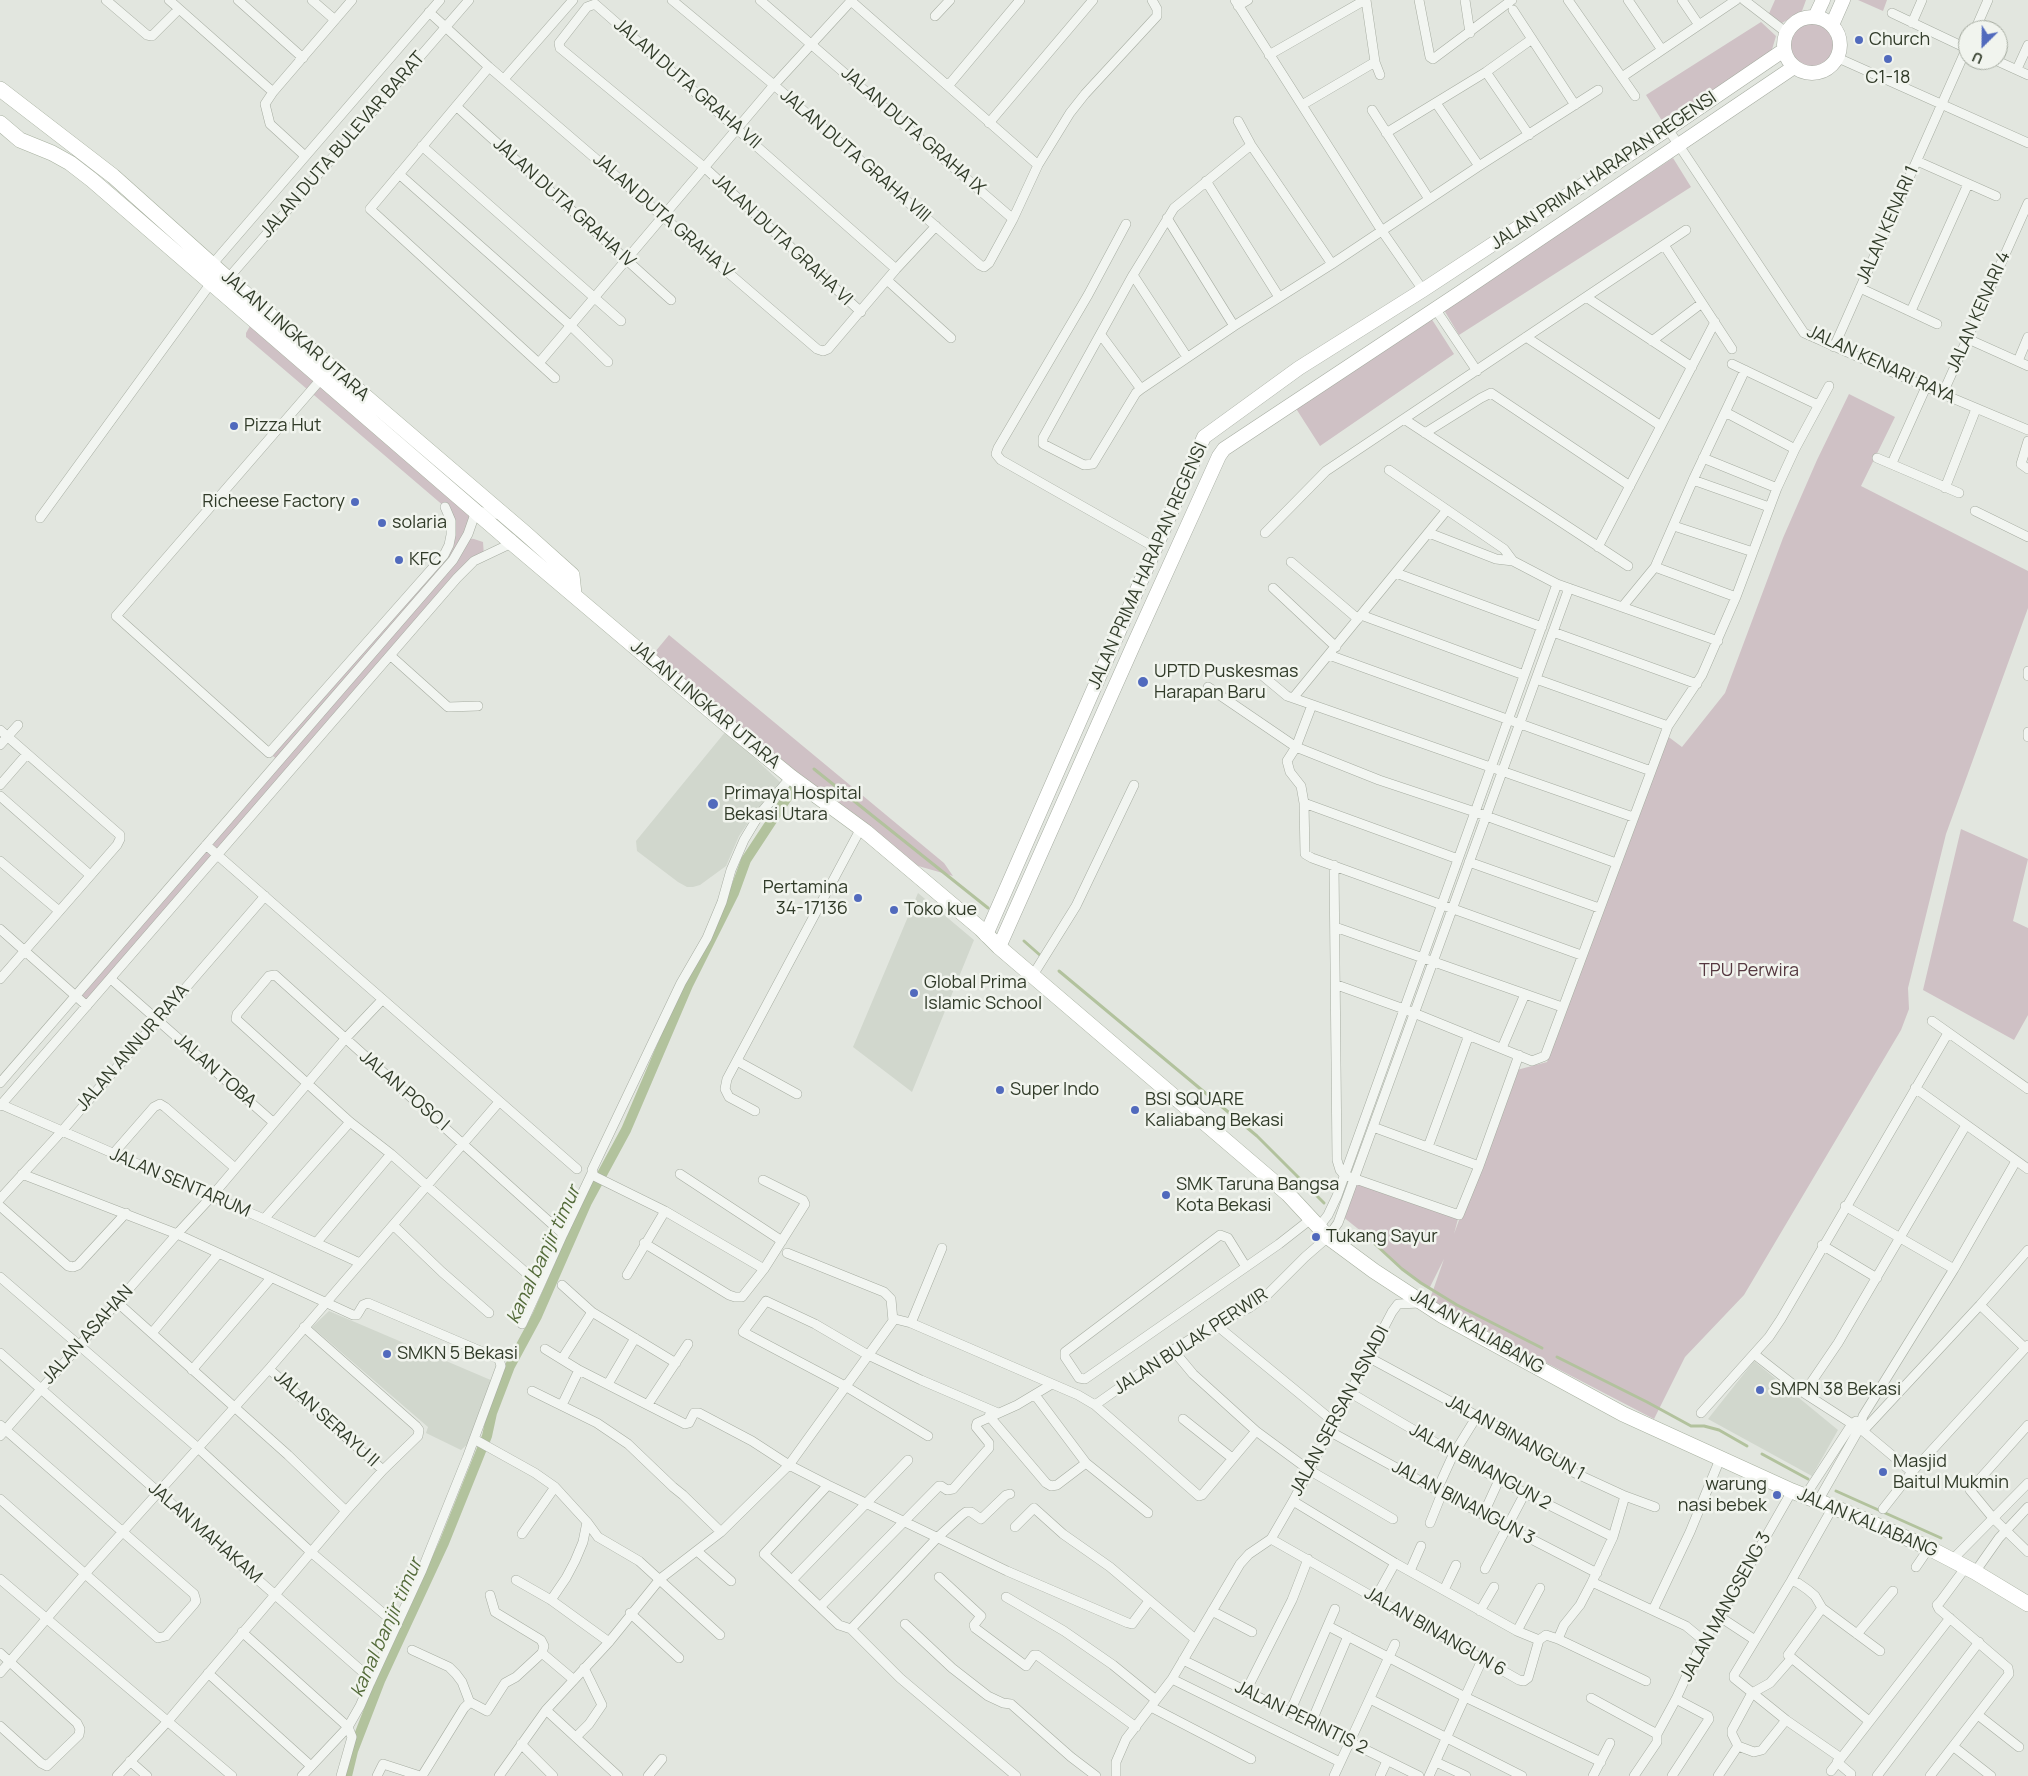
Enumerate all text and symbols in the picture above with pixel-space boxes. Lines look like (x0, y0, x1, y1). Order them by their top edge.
street label: JALAN DUTA GRAHA VII (609, 14, 765, 154)
north arrow (1958, 20, 2008, 70)
place label: Church (1869, 29, 1930, 51)
marker: Church (1853, 34, 1865, 46)
street label: JALAN DUTA BULEVAR BARAT (256, 47, 430, 243)
text: U (1969, 48, 1986, 69)
marker: C1-18 (1882, 53, 1894, 65)
street label: JALAN DUTA GRAHA IX (837, 63, 989, 199)
place label: C1-18 (1866, 67, 1910, 89)
street label: JALAN DUTA GRAHA VIII (775, 85, 935, 227)
street label: JALAN PRIMA HARAPAN REGENSI (1487, 87, 1721, 255)
street label: JALAN DUTA GRAHA IV (488, 133, 640, 273)
street label: JALAN DUTA GRAHA V (588, 149, 738, 283)
street label: JALAN KENARI 1 (1852, 163, 1924, 287)
street label: JALAN DUTA GRAHA VI (707, 169, 857, 311)
street label: JALAN KENARI 4 (1943, 248, 2015, 376)
street label: JALAN LINGKAR UTARA (217, 266, 373, 406)
street label: JALAN KENARI RAYA (1803, 321, 1959, 409)
place label: Pizza Hut (244, 415, 321, 437)
marker: Pizza Hut (228, 420, 240, 432)
street label: JALAN PRIMA HARAPAN REGENSI (1084, 439, 1212, 693)
place label: Richeese Factory (202, 491, 345, 513)
marker: Richeese Factory (349, 496, 361, 508)
place label: solaria (392, 512, 447, 534)
marker: solaria (376, 517, 388, 529)
place label: KFC (409, 549, 442, 571)
marker: KFC (393, 554, 405, 566)
street label: JALAN LINGKAR UTARA (626, 636, 784, 774)
place label: UPTD Puskesmas Harapan Baru (1154, 661, 1298, 704)
marker: UPTD Puskesmas Harapan Baru (1136, 675, 1150, 689)
place label: Primaya Hospital Bekasi Utara (724, 783, 862, 826)
marker: Primaya Hospital Bekasi Utara (706, 797, 720, 811)
place label: Pertamina 34-17136 (763, 877, 848, 920)
marker: Pertamina 34-17136 (852, 892, 864, 904)
place label: Toko kue (904, 899, 977, 921)
marker: Toko kue (888, 904, 900, 916)
park label: TPU Perwira (1699, 960, 1799, 982)
place label: Global Prima Islamic School (924, 972, 1042, 1014)
street label: JALAN ANNUR RAYA (72, 980, 194, 1116)
marker: Global Prima Islamic School (908, 987, 920, 999)
street label: JALAN TOBA (169, 1029, 261, 1113)
street label: JALAN POSO I (355, 1046, 453, 1136)
place label: Super Indo (1010, 1079, 1099, 1101)
marker: Super Indo (994, 1084, 1006, 1096)
place label: BSI SQUARE Kaliabang Bekasi (1145, 1089, 1284, 1132)
marker: BSI SQUARE Kaliabang Bekasi (1129, 1104, 1141, 1116)
street label: JALAN SENTARUM (107, 1144, 253, 1222)
place label: SMK Taruna Bangsa Kota Bekasi (1176, 1174, 1339, 1216)
water label: kanal banjir timur (502, 1183, 586, 1327)
marker: SMK Taruna Bangsa Kota Bekasi (1160, 1189, 1172, 1201)
place label: Tukang Sayur (1326, 1226, 1438, 1248)
marker: Tukang Sayur (1310, 1231, 1322, 1243)
street label: JALAN ASAHAN (38, 1281, 138, 1389)
street label: JALAN BULAK PERWIR (1110, 1284, 1272, 1400)
street label: JALAN KALIABANG (1407, 1285, 1547, 1379)
street label: JALAN SERSAN ASNADI (1286, 1322, 1394, 1500)
place label: SMKN 5 Bekasi (397, 1343, 518, 1365)
marker: SMKN 5 Bekasi (381, 1348, 393, 1360)
street label: JALAN SERAYU II (269, 1366, 383, 1472)
place label: SMPN 38 Bekasi (1770, 1379, 1901, 1401)
marker: SMPN 38 Bekasi (1754, 1384, 1766, 1396)
street label: JALAN BINANGUN 1 (1442, 1391, 1588, 1485)
street label: JALAN BINANGUN 2 (1405, 1419, 1555, 1515)
place label: Masjid Baitul Mukmin (1893, 1451, 2009, 1494)
street label: JALAN BINANGUN 3 (1388, 1456, 1538, 1550)
marker: Masjid Baitul Mukmin (1877, 1466, 1889, 1478)
place label: warung nasi bebek (1678, 1474, 1767, 1516)
street label: JALAN MAHAKAM (144, 1478, 266, 1588)
street label: JALAN KALIABANG (1794, 1484, 1940, 1562)
marker: warung nasi bebek (1771, 1489, 1783, 1501)
street label: JALAN MANGSENG 3 (1676, 1529, 1776, 1685)
water label: kanal banjir timur (346, 1555, 428, 1701)
street label: JALAN BINANGUN 6 (1360, 1583, 1510, 1681)
street label: JALAN PERINTIS 2 (1231, 1677, 1371, 1759)

